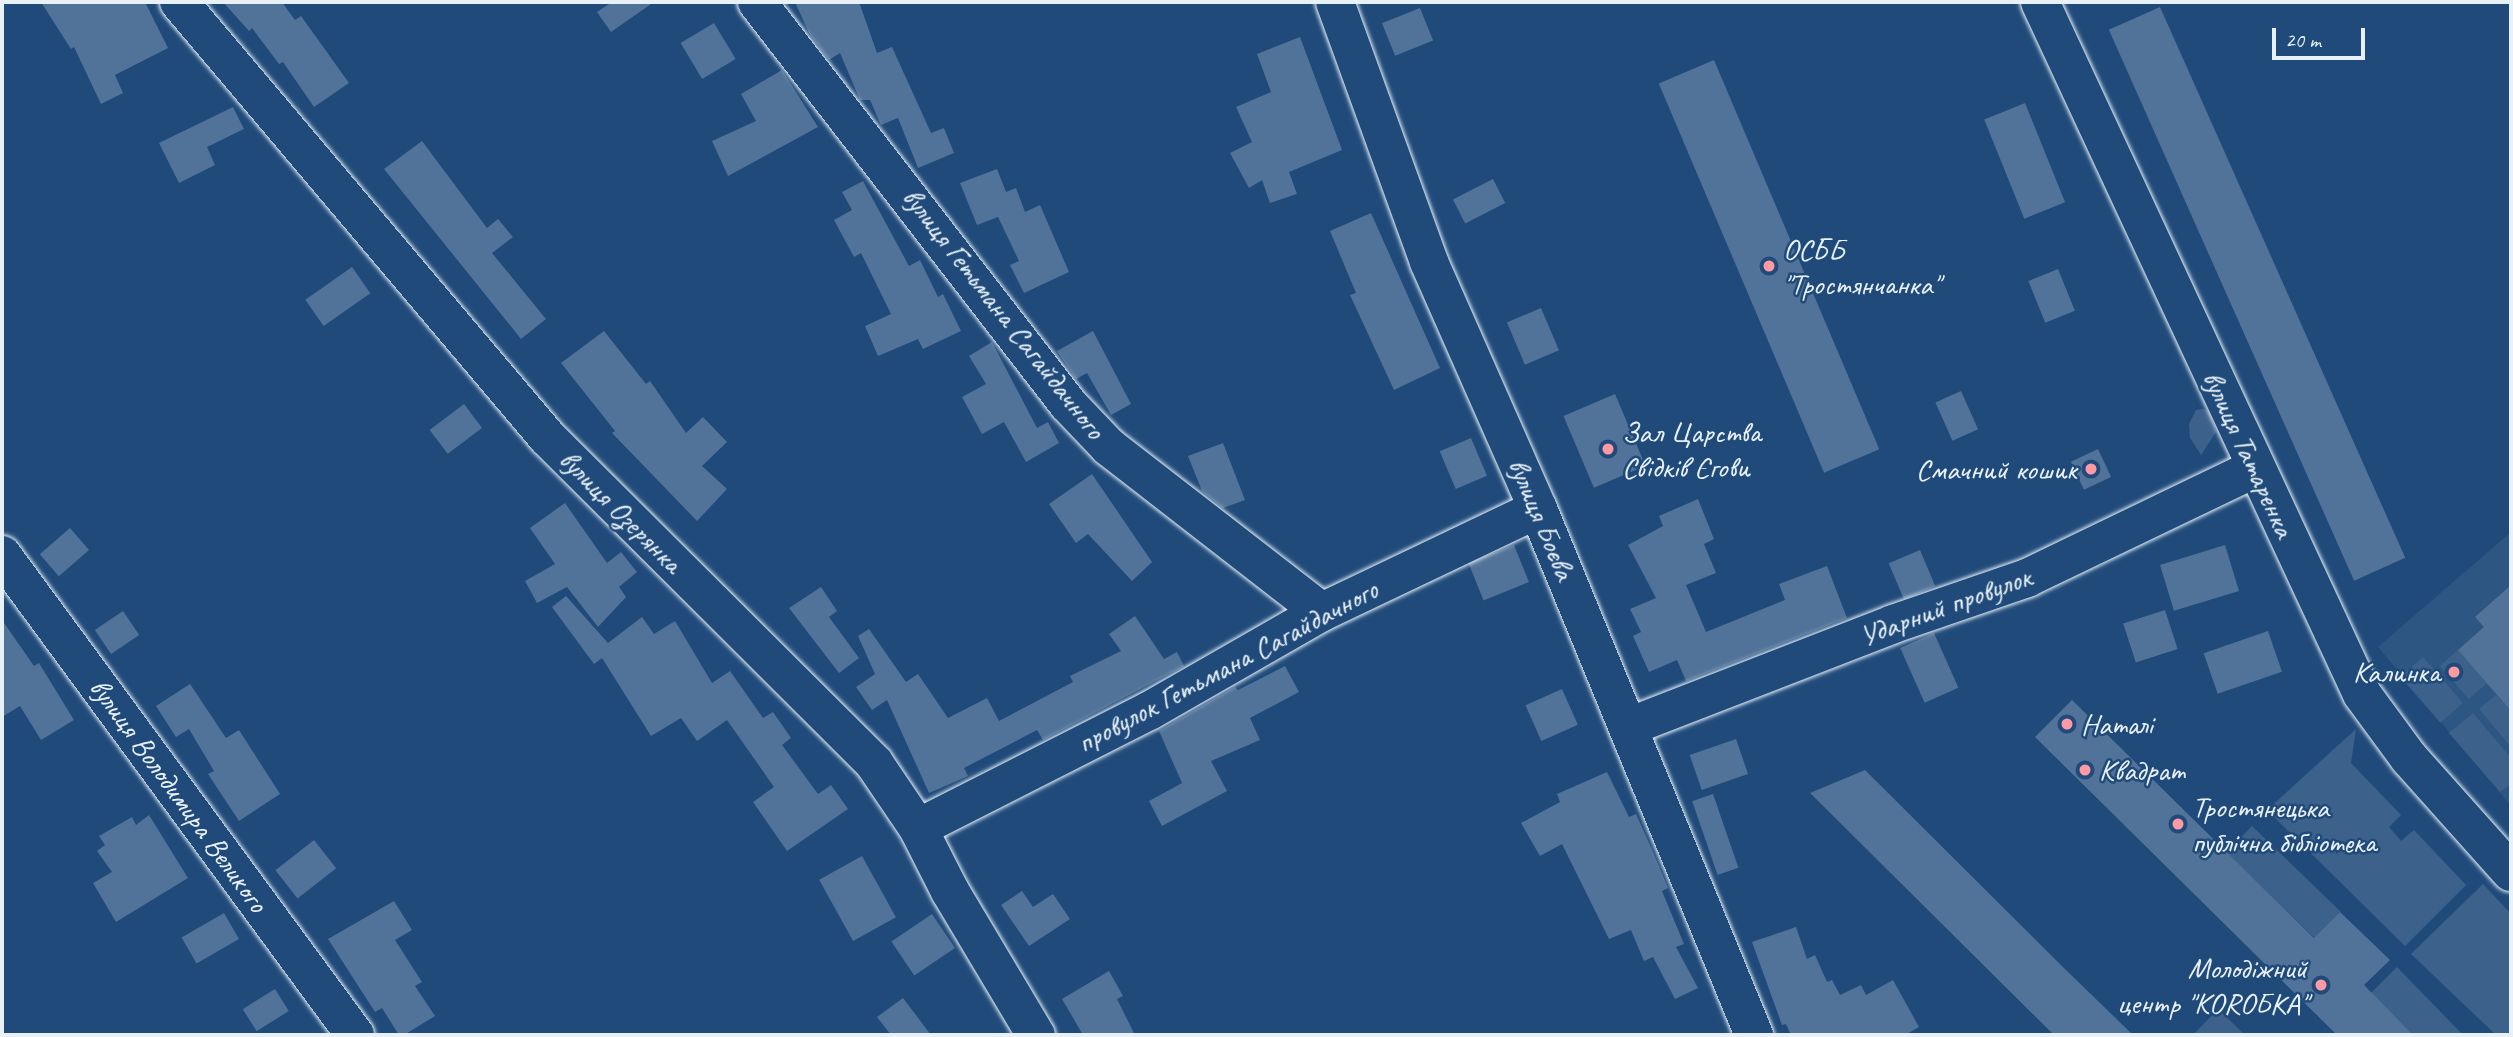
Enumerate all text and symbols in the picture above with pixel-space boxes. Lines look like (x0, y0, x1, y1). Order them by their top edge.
scale bar (2275, 14, 2368, 58)
text: 20 m (2285, 27, 2321, 53)
street label: вулиця Гетьмана Сагайдачного (895, 180, 1113, 446)
place label: ОСББ "Тростянчанка" (1783, 231, 1939, 302)
marker: ОСББ "Тростянчанка" (1761, 258, 1777, 274)
street label: вулиця Татаренка (2195, 365, 2303, 543)
place label: Зал Царства Свідків Єгови (1622, 414, 1763, 484)
marker: Зал Царства Свідків Єгови (1600, 441, 1616, 457)
street label: вулиця Озерянка (552, 442, 690, 580)
place label: Смачний кошик (1916, 451, 2077, 487)
street label: вулиця Боєва (1500, 453, 1584, 585)
marker: Смачний кошик (2083, 461, 2099, 477)
street label: Ударний провулок (1854, 558, 2036, 654)
street label: провулок Гетьмана Сагайдачного (1073, 572, 1381, 760)
place label: Калинка (2353, 654, 2440, 690)
marker: Калинка (2446, 664, 2462, 680)
street label: вулиця Володимира Великого (81, 670, 277, 920)
place label: Наталі (2081, 706, 2153, 742)
marker: Наталі (2059, 716, 2075, 732)
place label: Квадрат (2099, 752, 2184, 788)
marker: Квадрат (2077, 762, 2093, 778)
place label: Тростянецька публічна бібліотека (2192, 789, 2376, 860)
marker: Тростянецька публічна бібліотека (2170, 816, 2186, 832)
place label: Молодіжний центр "КОRОБКА" (2117, 950, 2307, 1020)
marker: Молодіжний центр "КОRОБКА" (2313, 977, 2329, 993)

